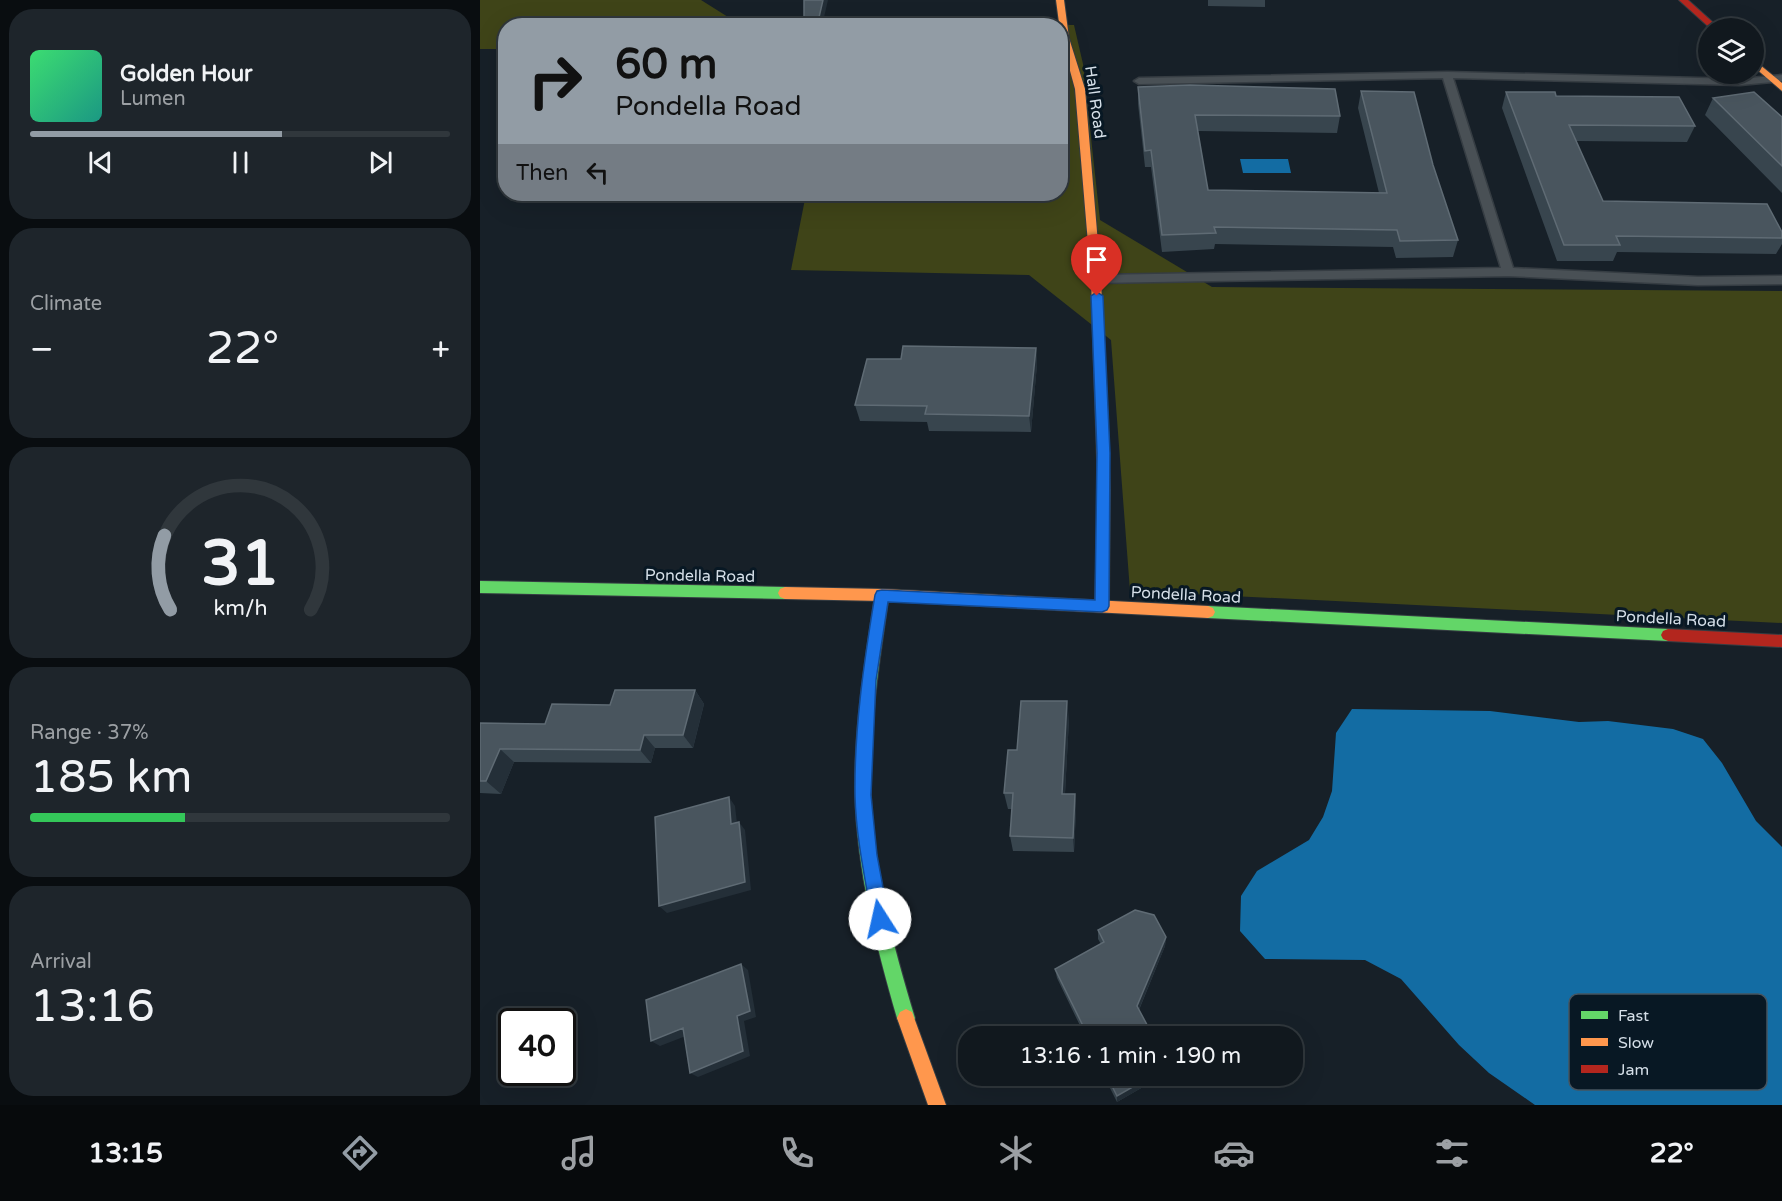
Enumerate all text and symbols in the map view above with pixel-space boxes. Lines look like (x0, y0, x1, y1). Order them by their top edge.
map controls (1698, 18, 1764, 84)
button: layers (1698, 18, 1764, 84)
text: 60 m (615, 39, 717, 90)
icon: right (516, 42, 594, 120)
text: Golden Hour (120, 61, 252, 87)
street label: Hall Road (1080, 64, 1110, 140)
text: Lumen (120, 87, 186, 111)
text: Pondella Road (615, 90, 801, 123)
icon: previous (84, 146, 117, 179)
icon: pause (224, 146, 257, 179)
icon: next (364, 146, 397, 179)
icon: left (581, 156, 614, 189)
text: Then (516, 160, 569, 186)
pin (1071, 234, 1122, 296)
icon: arrive (1080, 243, 1113, 276)
text: Climate (30, 292, 102, 316)
text: 22° (206, 322, 279, 376)
text: − (30, 330, 54, 369)
text: + (431, 330, 450, 369)
text: 31 (201, 527, 279, 602)
street label: Pondella Road (645, 565, 755, 587)
street label: Pondella Road (1130, 582, 1242, 608)
text: km/h (213, 595, 267, 621)
street label: Pondella Road (1615, 606, 1727, 632)
text: Range · 37% (30, 721, 149, 745)
text: 185 km (30, 751, 192, 805)
position arrow (848, 887, 912, 951)
text: Arrival (30, 950, 92, 974)
text: 13:16 (30, 980, 155, 1034)
legend (1569, 994, 1767, 1090)
text: Fast (1618, 1006, 1649, 1026)
speed limit sign: 40 (498, 1008, 576, 1086)
text: Slow (1618, 1033, 1654, 1053)
text: 13:16 · 1 min · 190 m (1020, 1043, 1241, 1069)
text: Jam (1618, 1060, 1649, 1080)
icon: directions (339, 1132, 381, 1174)
icon: music (558, 1132, 600, 1174)
icon: phone (776, 1132, 818, 1174)
icon: climate (995, 1132, 1037, 1174)
icon: car (1213, 1132, 1255, 1174)
icon: filters (1431, 1132, 1473, 1174)
text: 13:15 (88, 1137, 163, 1170)
text: 22° (1650, 1137, 1694, 1170)

